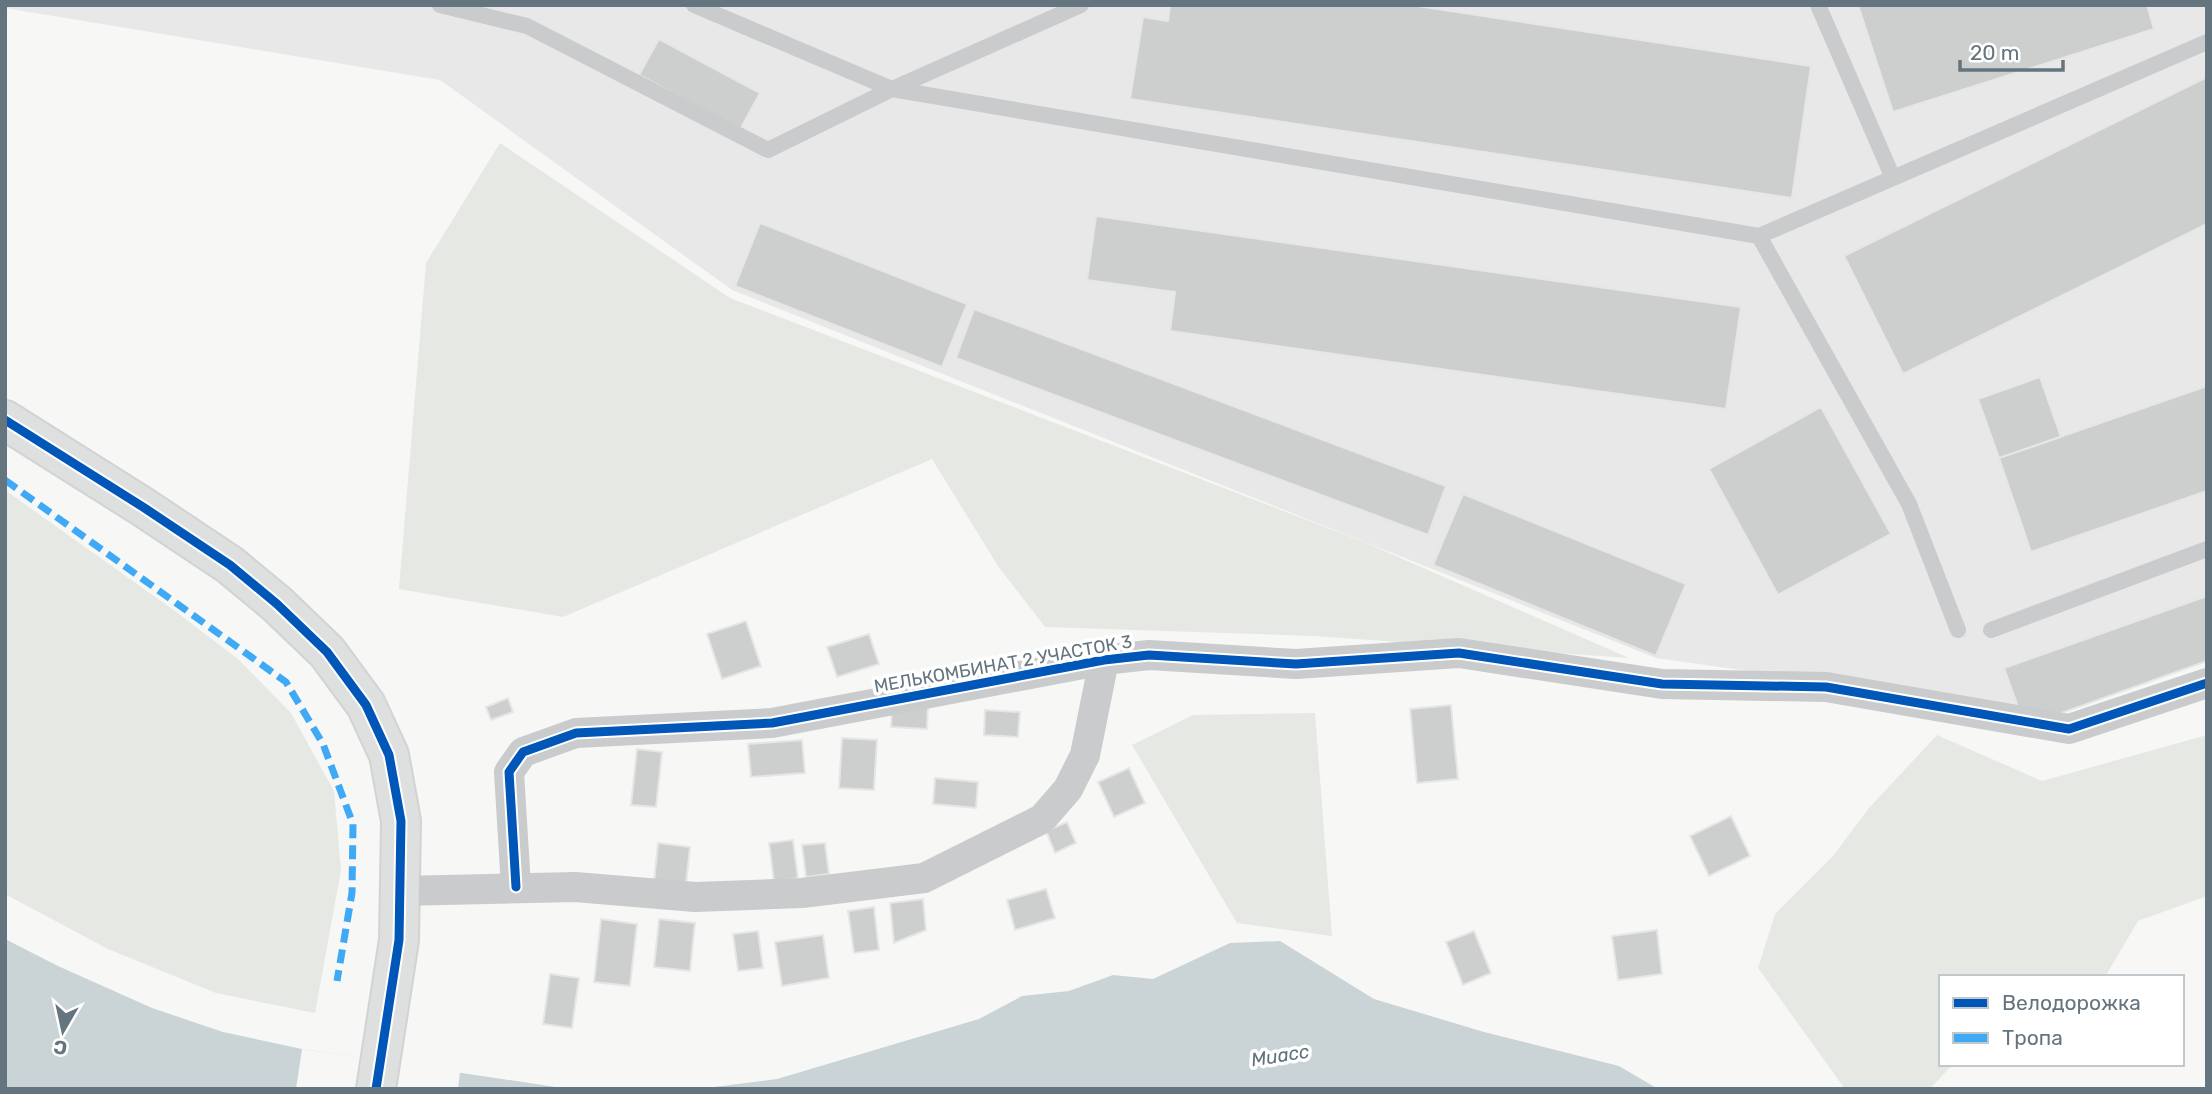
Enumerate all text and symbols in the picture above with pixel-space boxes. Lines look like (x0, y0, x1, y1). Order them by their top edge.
scale bar (1960, 28, 2063, 72)
text: 20 m (1970, 40, 2019, 65)
street label: МЕЛЬКОМБИНАТ 2 УЧАСТОК 3 (872, 630, 1134, 698)
legend (1939, 975, 2184, 1066)
text: Велодорожка (2002, 990, 2141, 1015)
north arrow (28, 996, 98, 1066)
text: Тропа (2002, 1025, 2063, 1050)
text: С (52, 1035, 69, 1060)
water label: Миасс (1249, 1040, 1311, 1071)

